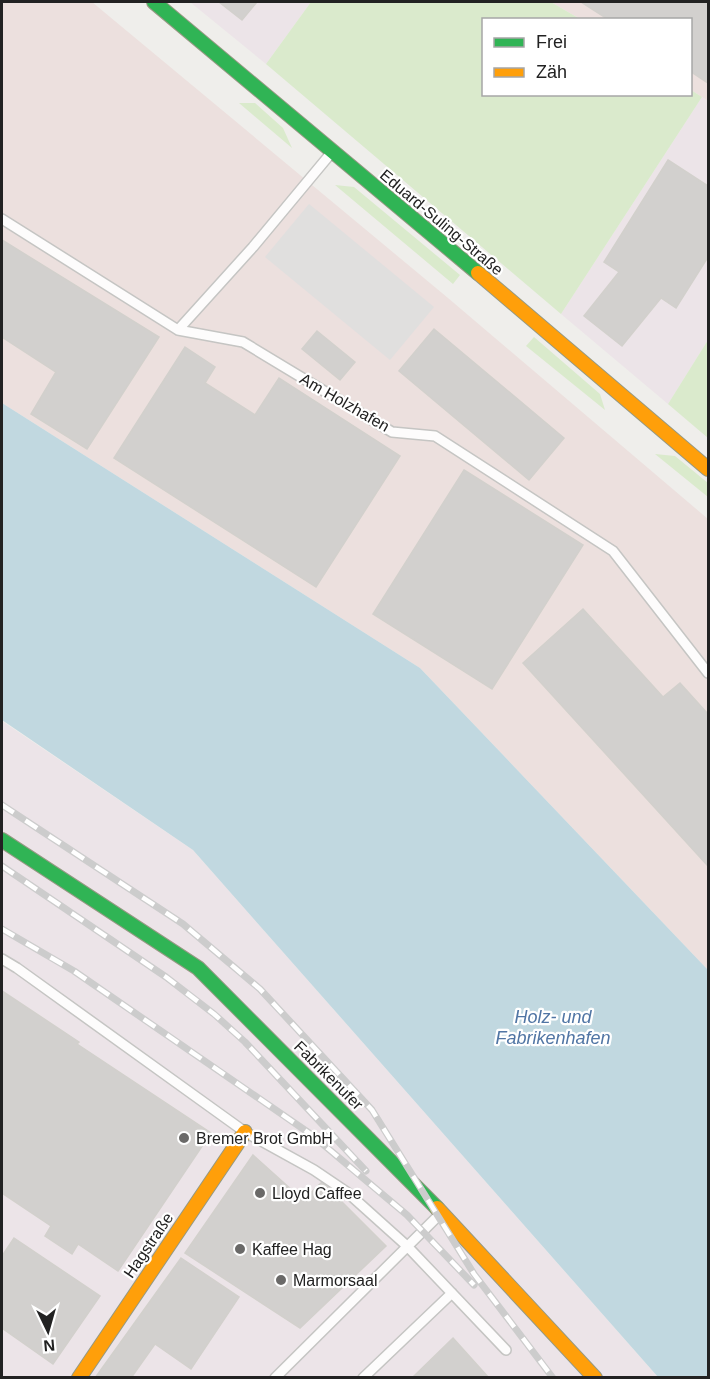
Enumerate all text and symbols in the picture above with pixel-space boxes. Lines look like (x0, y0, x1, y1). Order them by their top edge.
legend (482, 18, 692, 96)
text: Frei (536, 32, 567, 52)
text: Zäh (536, 62, 567, 82)
street label: Eduard-Suling-Straße (377, 166, 506, 279)
street label: Am Holzhafen (297, 370, 393, 435)
water label: Holz- und Fabrikenhafen (495, 1007, 611, 1048)
street label: Fabrikenufer (291, 1038, 367, 1114)
place label: Bremer Brot GmbH (196, 1130, 333, 1147)
marker: Bremer Brot GmbH (177, 1131, 191, 1145)
place label: Lloyd Caffee (272, 1185, 362, 1202)
marker: Lloyd Caffee (253, 1186, 267, 1200)
street label: Hagstraße (120, 1209, 176, 1281)
place label: Kaffee Hag (252, 1241, 332, 1258)
marker: Kaffee Hag (233, 1242, 247, 1256)
place label: Marmorsaal (293, 1272, 377, 1289)
marker: Marmorsaal (274, 1273, 288, 1287)
north arrow (18, 1301, 78, 1361)
text: N (43, 1336, 56, 1354)

